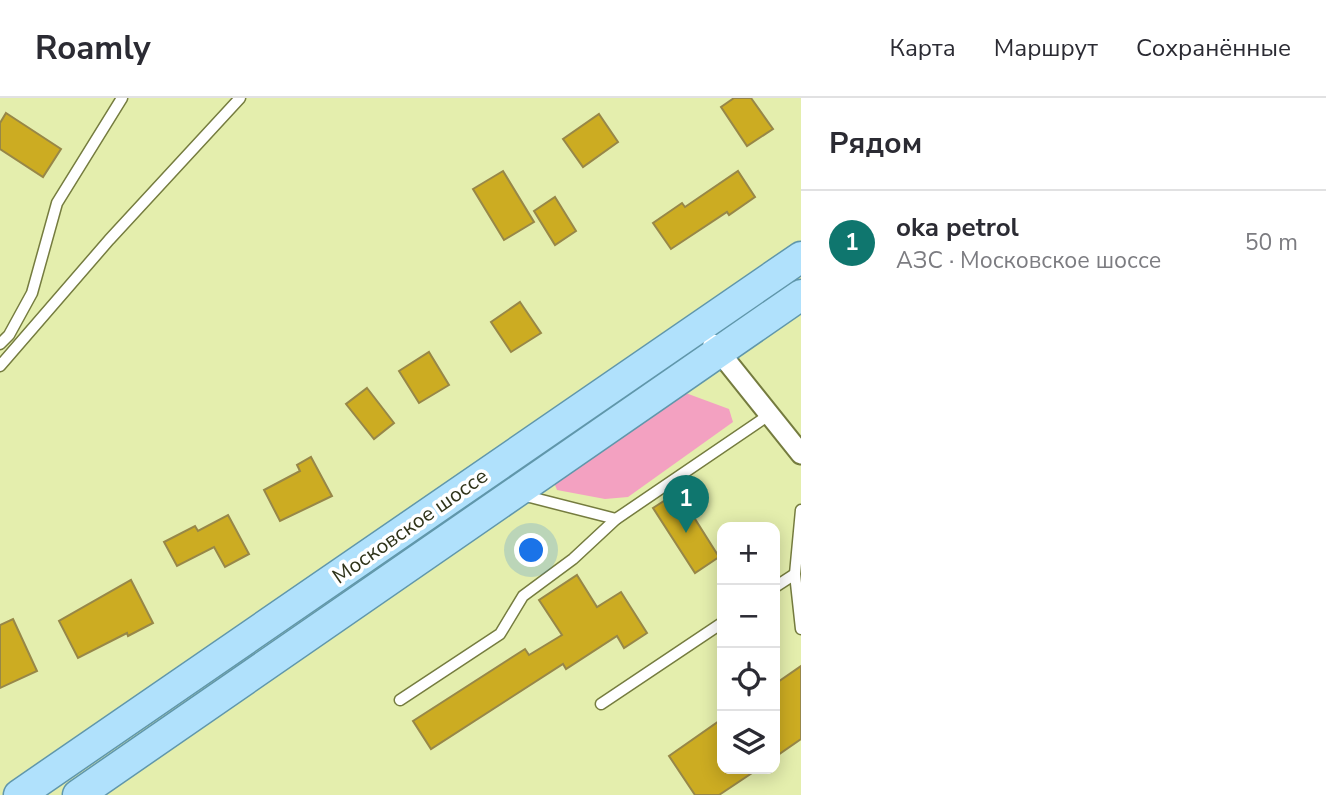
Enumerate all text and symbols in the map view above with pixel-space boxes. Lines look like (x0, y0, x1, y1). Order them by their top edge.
text: Roamly (35, 26, 151, 71)
text: Карта (890, 32, 956, 64)
text: Маршрут (994, 32, 1098, 64)
text: Сохранённые (1136, 32, 1291, 64)
text: Рядом (829, 123, 922, 164)
text: oka petrol (896, 210, 1019, 245)
text: 1 (845, 227, 859, 258)
text: 50 m (1245, 227, 1298, 258)
text: АЗС · Московское шоссе (896, 245, 1161, 276)
street label: Московское шоссе (327, 462, 493, 590)
pin: 1 (663, 475, 709, 533)
map controls (717, 522, 780, 774)
button: + (717, 522, 780, 585)
your location (514, 533, 548, 567)
button: − (717, 585, 780, 648)
button: locate (717, 648, 780, 711)
button: layers (717, 711, 780, 774)

